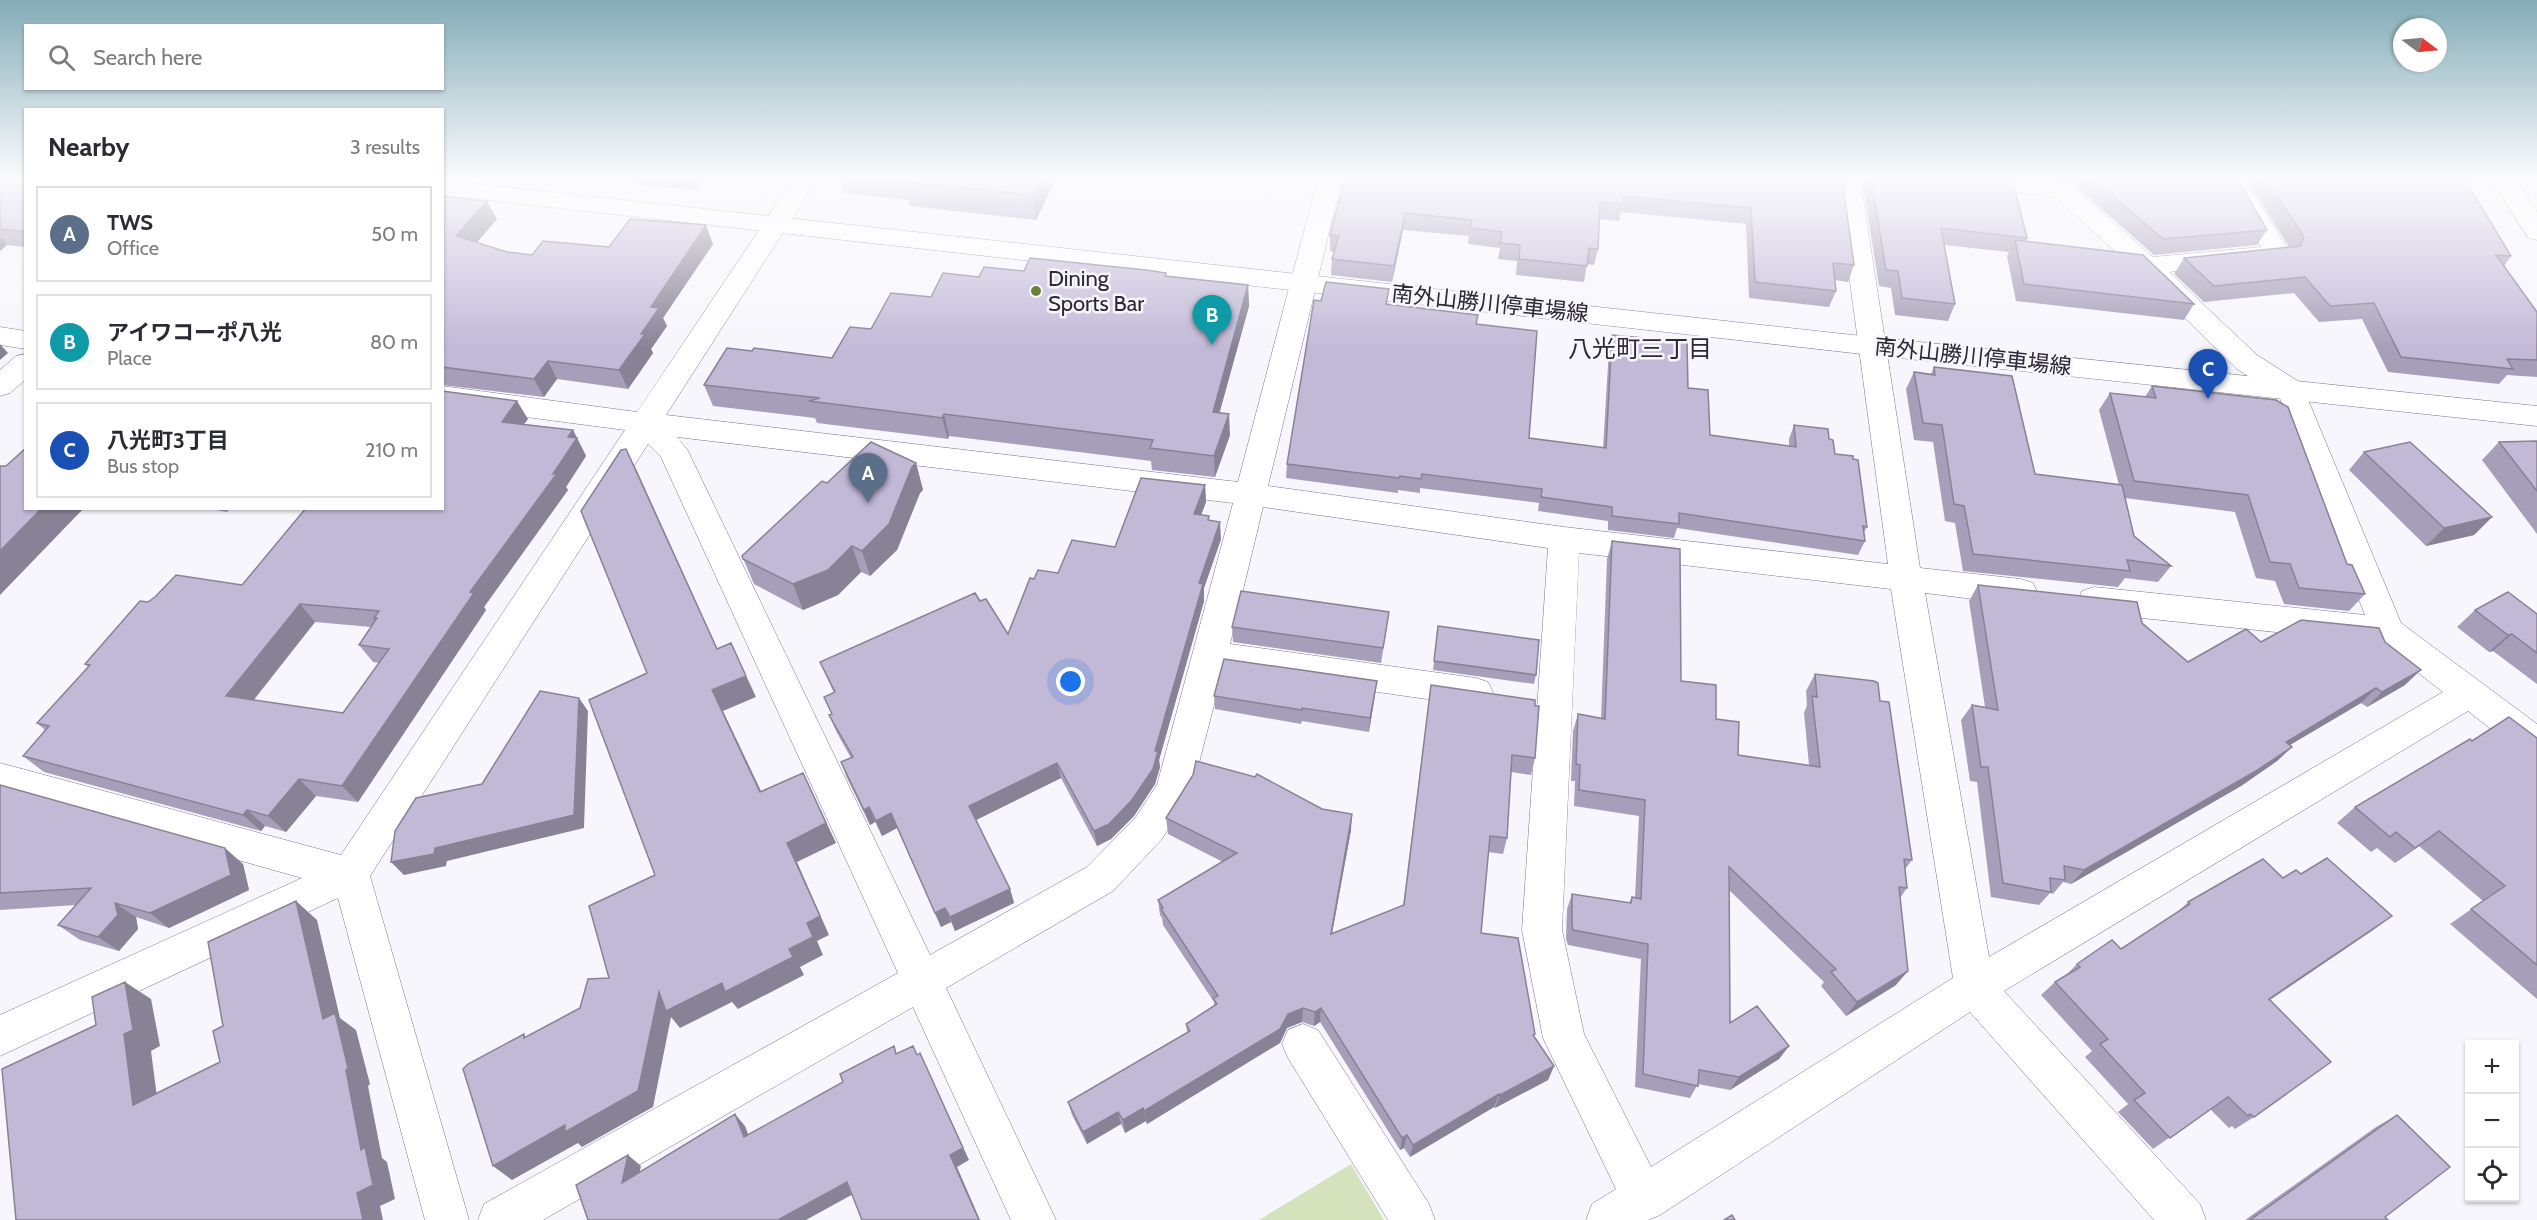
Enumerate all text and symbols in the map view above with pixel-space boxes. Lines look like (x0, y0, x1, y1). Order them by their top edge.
north arrow (2393, 18, 2447, 72)
search box (24, 24, 444, 90)
icon: search (45, 41, 78, 74)
text: Search here (93, 44, 202, 71)
text: Nearby (48, 131, 129, 163)
text: 3 results (350, 135, 420, 159)
text: TWS (107, 209, 153, 236)
text: A (63, 222, 76, 246)
text: 50 m (371, 222, 418, 246)
text: Office (107, 236, 159, 260)
place label: Dining Sports Bar (1048, 265, 1144, 317)
street label: 南外山勝川停車場線 (1390, 280, 1590, 327)
marker: Dining Sports Bar (1029, 284, 1043, 298)
pin: B (1192, 296, 1232, 345)
text: アイワコーポ八光 (107, 319, 282, 346)
text: B (63, 330, 76, 354)
text: 80 m (370, 330, 418, 354)
street label: 南外山勝川停車場線 (1873, 333, 2073, 380)
district label: 八光町三丁目 (1568, 334, 1712, 363)
text: Place (107, 346, 152, 370)
pin: C (2188, 350, 2228, 399)
text: 八光町3丁目 (107, 427, 229, 454)
text: C (63, 438, 76, 462)
text: 210 m (365, 438, 418, 462)
text: Bus stop (107, 454, 179, 478)
pin: A (848, 454, 888, 503)
your location (1056, 667, 1085, 696)
map controls (2465, 1040, 2519, 1202)
button: + (2465, 1040, 2519, 1094)
button: − (2465, 1094, 2519, 1148)
button: locate (2465, 1148, 2519, 1202)

